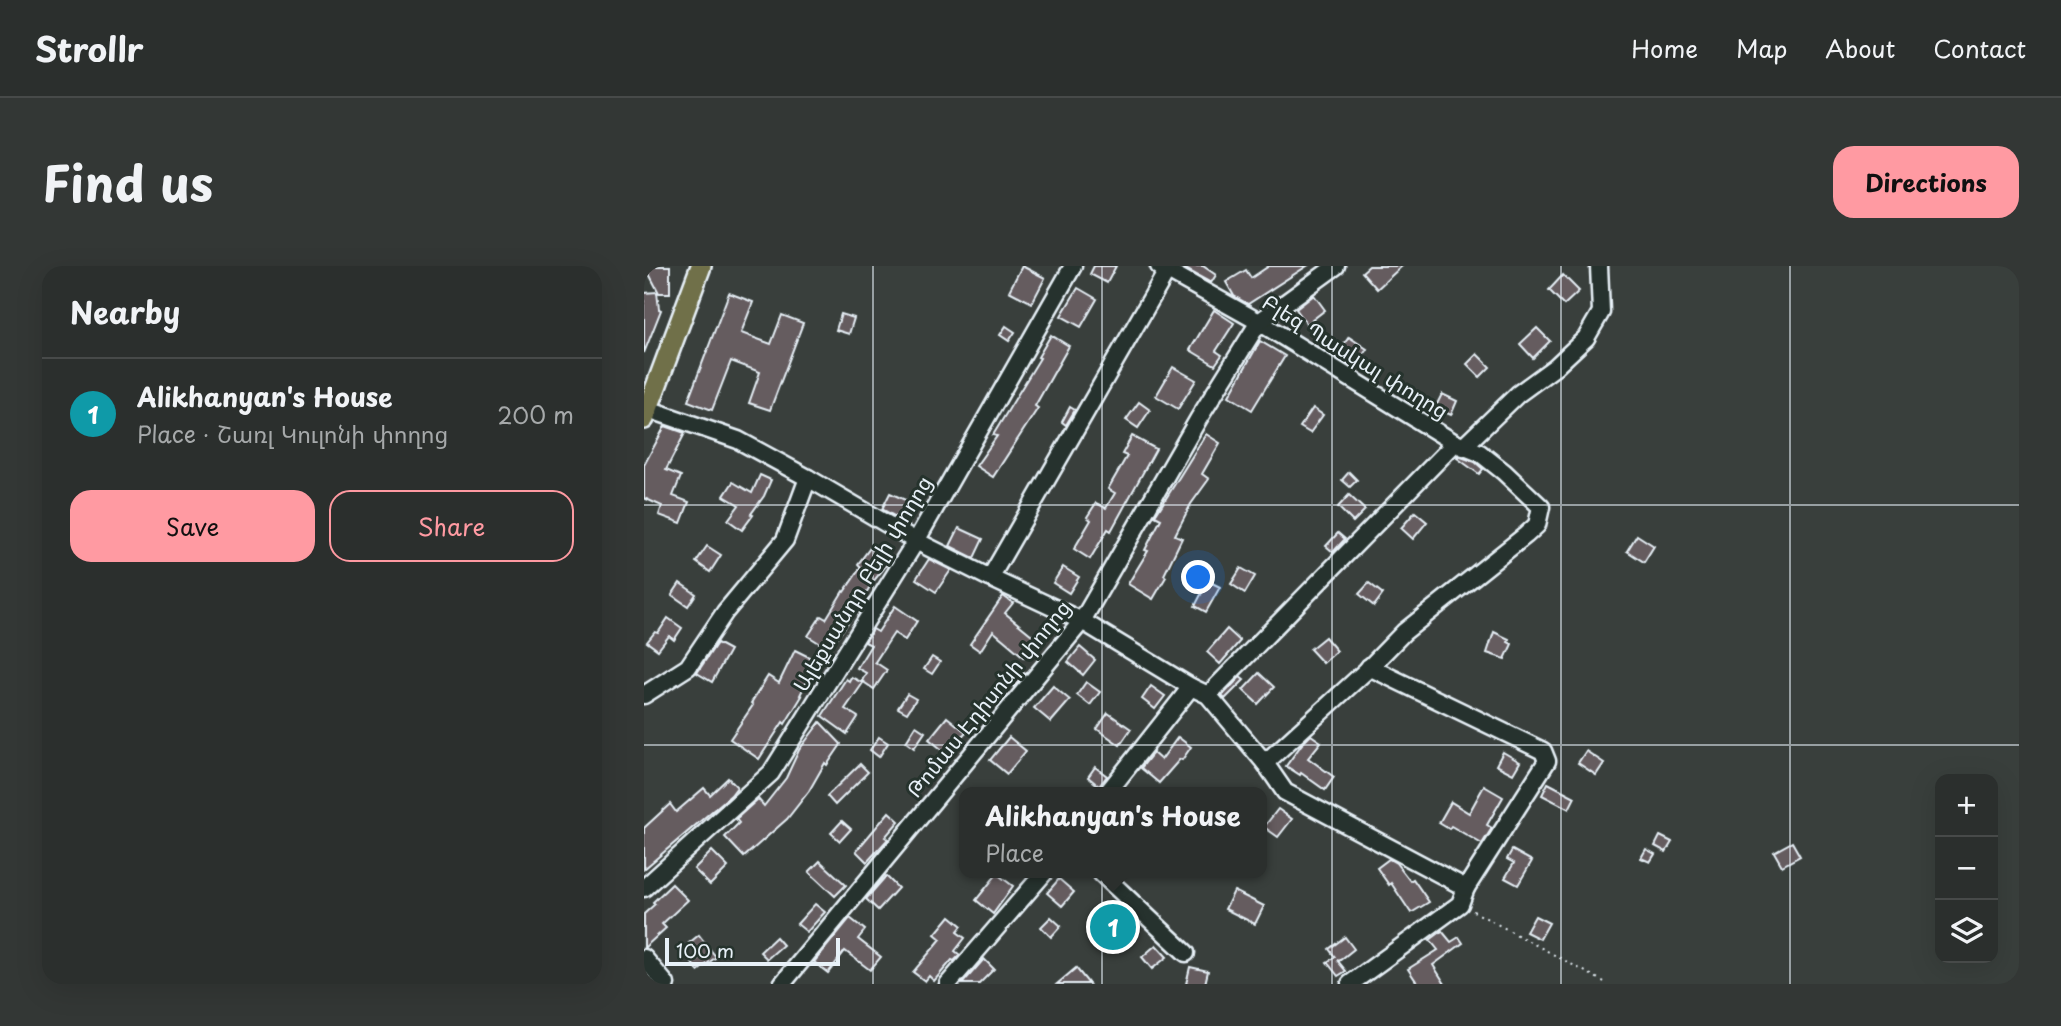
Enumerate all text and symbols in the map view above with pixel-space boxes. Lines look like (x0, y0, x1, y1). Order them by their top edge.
text: Strollr (35, 23, 144, 73)
text: Home (1631, 30, 1698, 66)
text: Map (1736, 30, 1787, 66)
text: About (1825, 30, 1895, 66)
text: Contact (1933, 30, 2026, 66)
text: Find us (42, 145, 213, 219)
button: Directions (1833, 146, 2019, 218)
street label: Բլեզ Պասկալ փողոց (1257, 285, 1455, 426)
text: Nearby (70, 289, 180, 334)
text: Alikhanyan's House (137, 377, 393, 416)
text: 1 (88, 397, 99, 432)
text: 200 m (497, 397, 574, 432)
text: Place · Շառլ Կուլոնի փողոց (137, 416, 448, 451)
street label: Ալեքսանդր Բելի փողոց (784, 469, 939, 697)
button: Save (70, 490, 315, 562)
button: Share (329, 490, 574, 562)
your location (1181, 560, 1215, 594)
street label: Թոմաս Էդիսոնի փողոց (897, 592, 1077, 804)
map controls (1935, 774, 1998, 963)
button: + (1935, 774, 1998, 837)
popup (959, 787, 1267, 878)
text: Alikhanyan's House (985, 796, 1241, 835)
text: Place (985, 835, 1044, 870)
button: − (1935, 837, 1998, 900)
button: layers (1935, 900, 1998, 963)
pin: 1 (1090, 901, 1136, 953)
scale bar (665, 935, 840, 967)
text: 100 m (676, 936, 734, 964)

